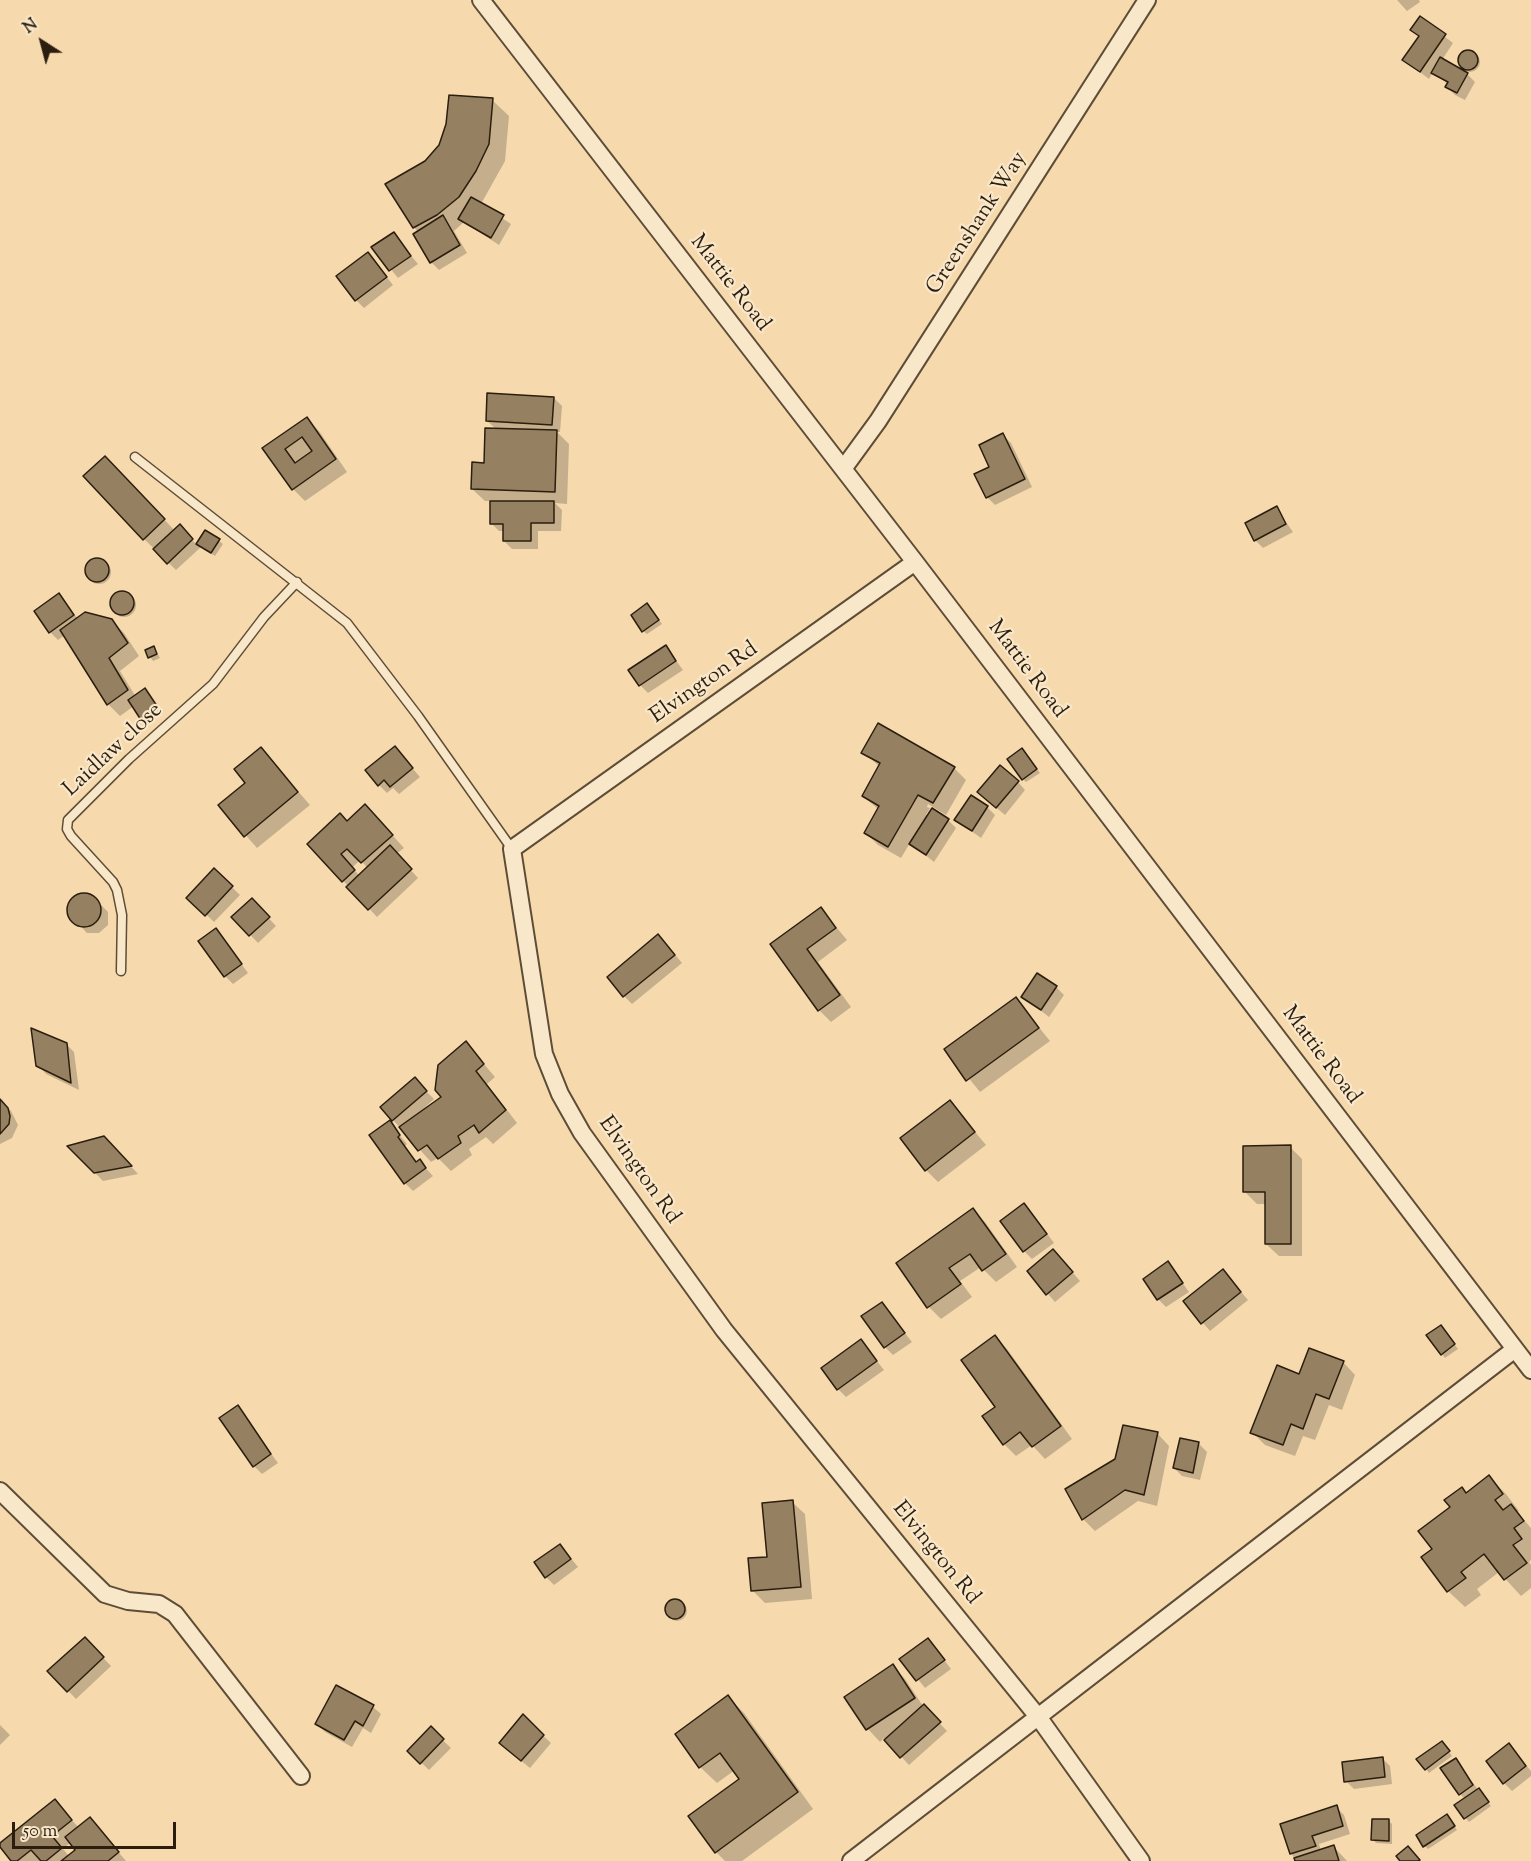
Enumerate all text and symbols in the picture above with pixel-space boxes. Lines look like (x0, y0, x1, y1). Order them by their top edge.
north arrow (12, 12, 72, 72)
text: N (19, 14, 43, 40)
street label: Greenshank Way (922, 148, 1034, 300)
street label: Mattie Road (683, 230, 775, 338)
street label: Mattie Road (981, 616, 1071, 724)
street label: Elvington Rd (646, 637, 764, 731)
street label: Laidlaw close (59, 698, 169, 804)
street label: Mattie Road (1275, 1002, 1365, 1110)
street label: Elvington Rd (591, 1112, 685, 1230)
street label: Elvington Rd (885, 1497, 985, 1611)
scale bar (15, 1810, 178, 1848)
text: 50 m (23, 1819, 57, 1845)

